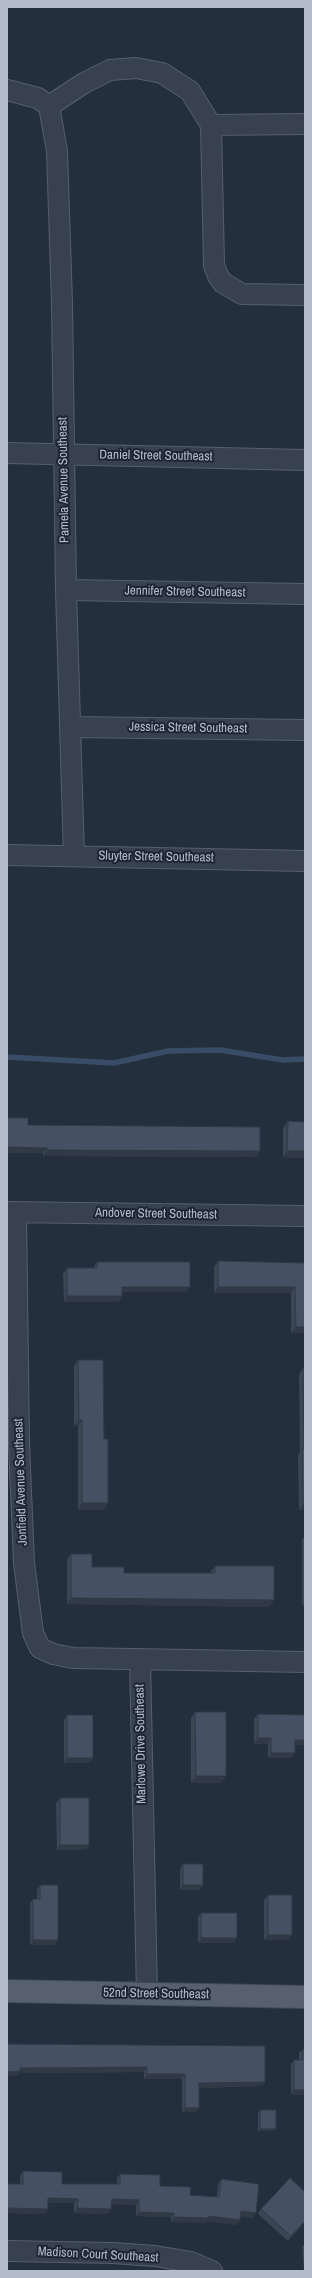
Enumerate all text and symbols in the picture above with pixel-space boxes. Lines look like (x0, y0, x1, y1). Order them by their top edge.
street label: Pamela Avenue Southeast (55, 417, 73, 543)
street label: Daniel Street Southeast (99, 447, 213, 465)
street label: Jennifer Street Southeast (124, 583, 246, 601)
street label: Jessica Street Southeast (129, 719, 247, 737)
street label: Sluyter Street Southeast (98, 848, 214, 866)
street label: Andover Street Southeast (95, 1205, 217, 1223)
street label: Jonfield Avenue Southeast (11, 1418, 31, 1546)
street label: Marlowe Drive Southeast (132, 1684, 150, 1804)
street label: 52nd Street Southeast (103, 1985, 209, 2003)
street label: Madison Court Southeast (37, 2244, 159, 2266)

